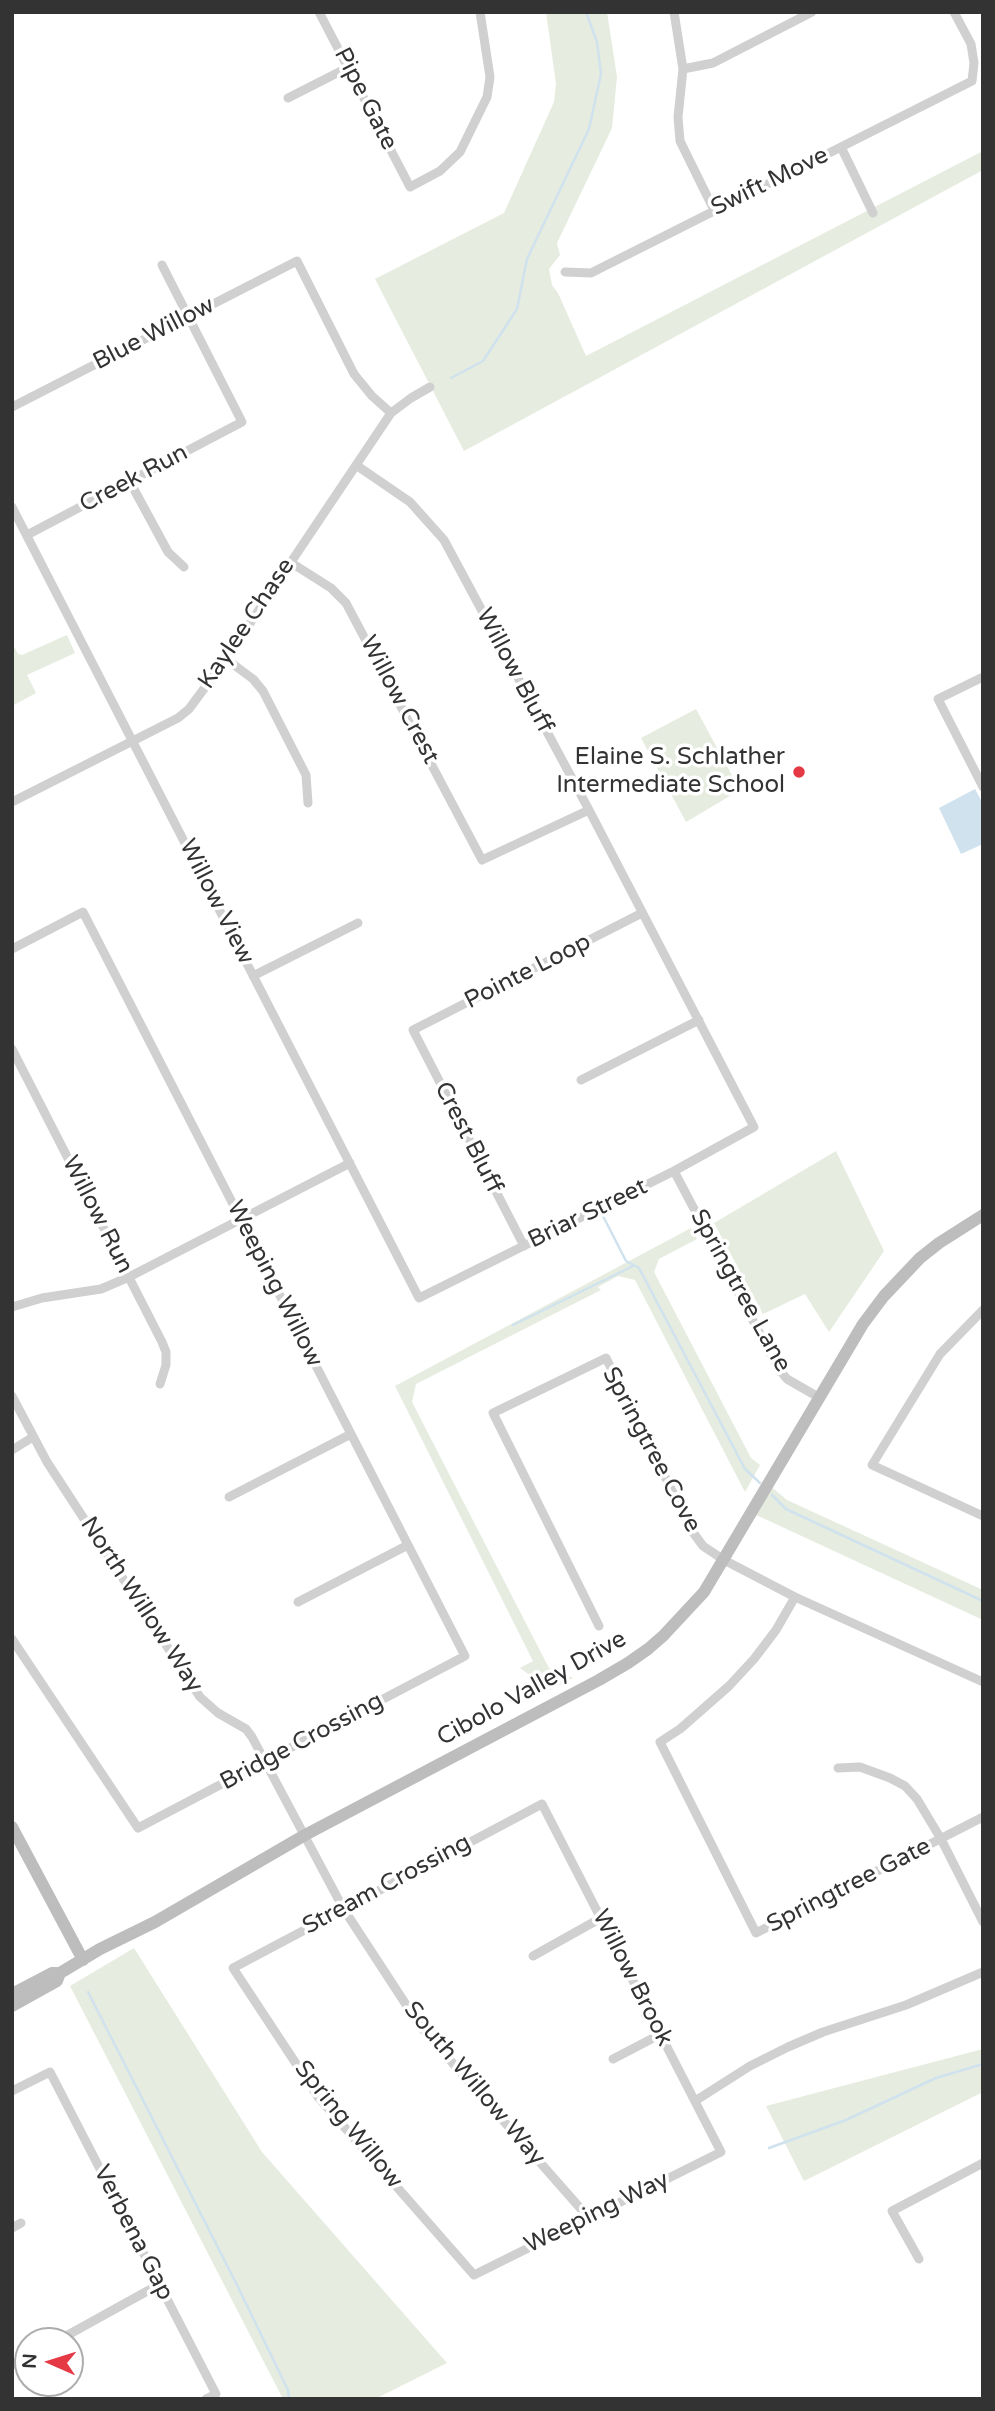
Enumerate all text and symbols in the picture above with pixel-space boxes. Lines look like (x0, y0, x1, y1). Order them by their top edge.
street label: Pipe Gate (327, 43, 403, 155)
street label: Swift Move (707, 141, 833, 223)
street label: Blue Willow (89, 291, 219, 377)
street label: Creek Run (75, 439, 193, 519)
street label: Kaylee Chase (193, 553, 301, 695)
street label: Willow Bluff (469, 604, 559, 738)
street label: Willow Crest (353, 631, 445, 769)
place label: Elaine S. Schlather Intermediate School (556, 744, 785, 800)
marker: Elaine S. Schlather Intermediate School (791, 764, 807, 780)
street label: Willow View (172, 835, 260, 969)
street label: Pointe Loop (460, 928, 596, 1016)
street label: Crest Bluff (428, 1077, 508, 1199)
street label: Willow Run (55, 1151, 139, 1279)
street label: Briar Street (524, 1173, 652, 1255)
street label: Weeping Willow (220, 1196, 328, 1372)
street label: Springtree Lane (683, 1205, 797, 1377)
street label: Springtree Cove (595, 1362, 707, 1538)
street label: North Willow Way (73, 1512, 209, 1698)
street label: Cibolo Valley Drive (432, 1625, 632, 1753)
street label: Bridge Crossing (216, 1687, 388, 1797)
street label: Stream Crossing (298, 1829, 476, 1941)
street label: Springtree Gate (762, 1832, 936, 1940)
street label: Willow Brook (585, 1905, 679, 2051)
street label: South Willow Way (397, 1996, 551, 2172)
street label: Spring Willow (288, 2055, 408, 2195)
street label: Verbena Gap (87, 2161, 179, 2305)
street label: Weeping Way (520, 2166, 674, 2260)
north arrow (14, 2327, 84, 2397)
text: N (19, 2353, 41, 2369)

